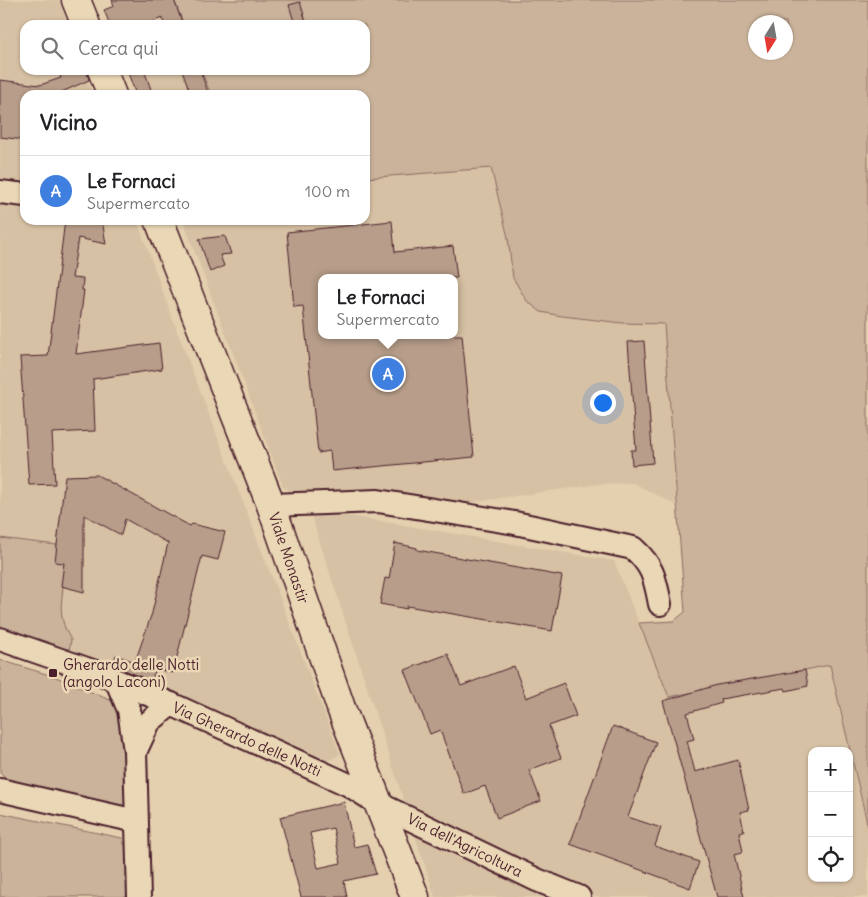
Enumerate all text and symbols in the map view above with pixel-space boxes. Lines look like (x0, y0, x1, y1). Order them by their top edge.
north arrow (748, 15, 793, 60)
search box (20, 20, 370, 75)
icon: search (38, 34, 66, 62)
text: Cerca qui (78, 36, 159, 60)
text: Vicino (40, 109, 97, 136)
text: Le Fornaci (87, 169, 176, 193)
text: A (51, 181, 61, 201)
text: 100 m (305, 181, 350, 201)
text: Supermercato (87, 193, 190, 213)
popup (318, 274, 458, 339)
text: Le Fornaci (336, 285, 425, 309)
text: Supermercato (336, 309, 440, 329)
pin: A (372, 355, 404, 393)
your location (590, 390, 616, 416)
street label: Viale Monastir (264, 510, 314, 606)
place label: Gherardo delle Notti (angolo Laconi) (63, 655, 199, 691)
marker: Gherardo delle Notti (angolo Laconi) (47, 667, 59, 679)
street label: Via Gherardo delle Notti (170, 698, 324, 780)
map controls (808, 747, 853, 882)
button: + (808, 747, 853, 792)
button: − (808, 792, 853, 837)
street label: Via dell'Agricoltura (404, 809, 526, 881)
button: locate (808, 837, 853, 882)

